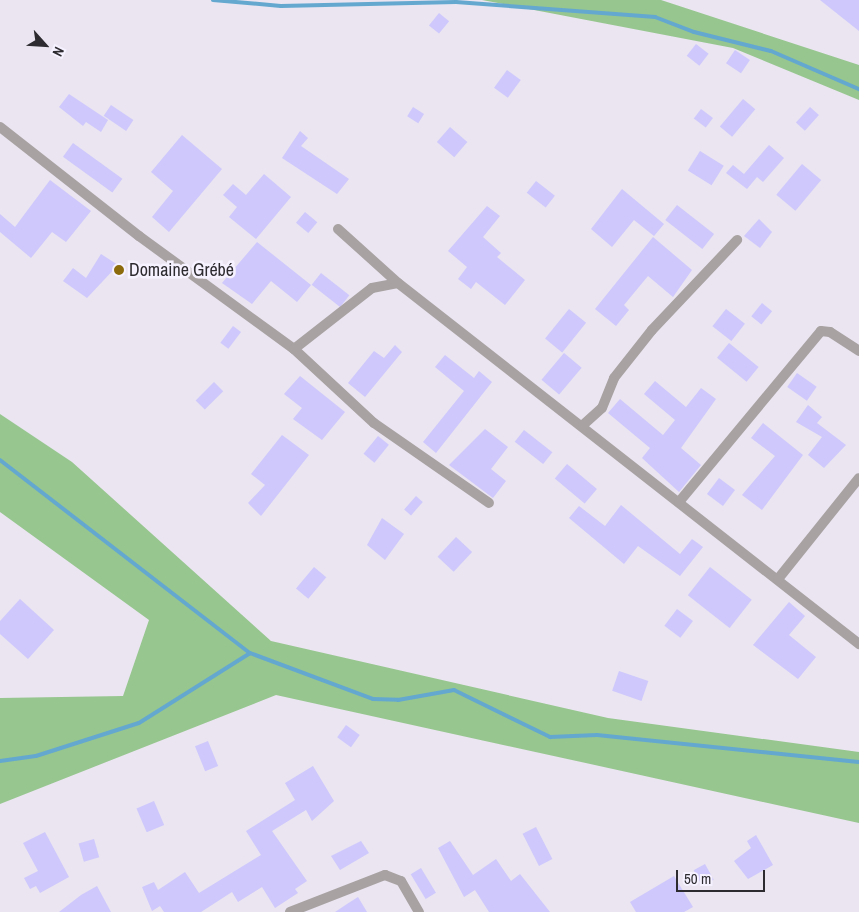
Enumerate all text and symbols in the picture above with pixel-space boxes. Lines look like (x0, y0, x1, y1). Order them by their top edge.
north arrow (20, 20, 70, 70)
text: N (49, 44, 68, 59)
place label: Domaine Grébé (129, 259, 234, 281)
marker: Domaine Grébé (113, 264, 125, 276)
scale bar (679, 860, 768, 892)
text: 50 m (684, 868, 711, 889)

